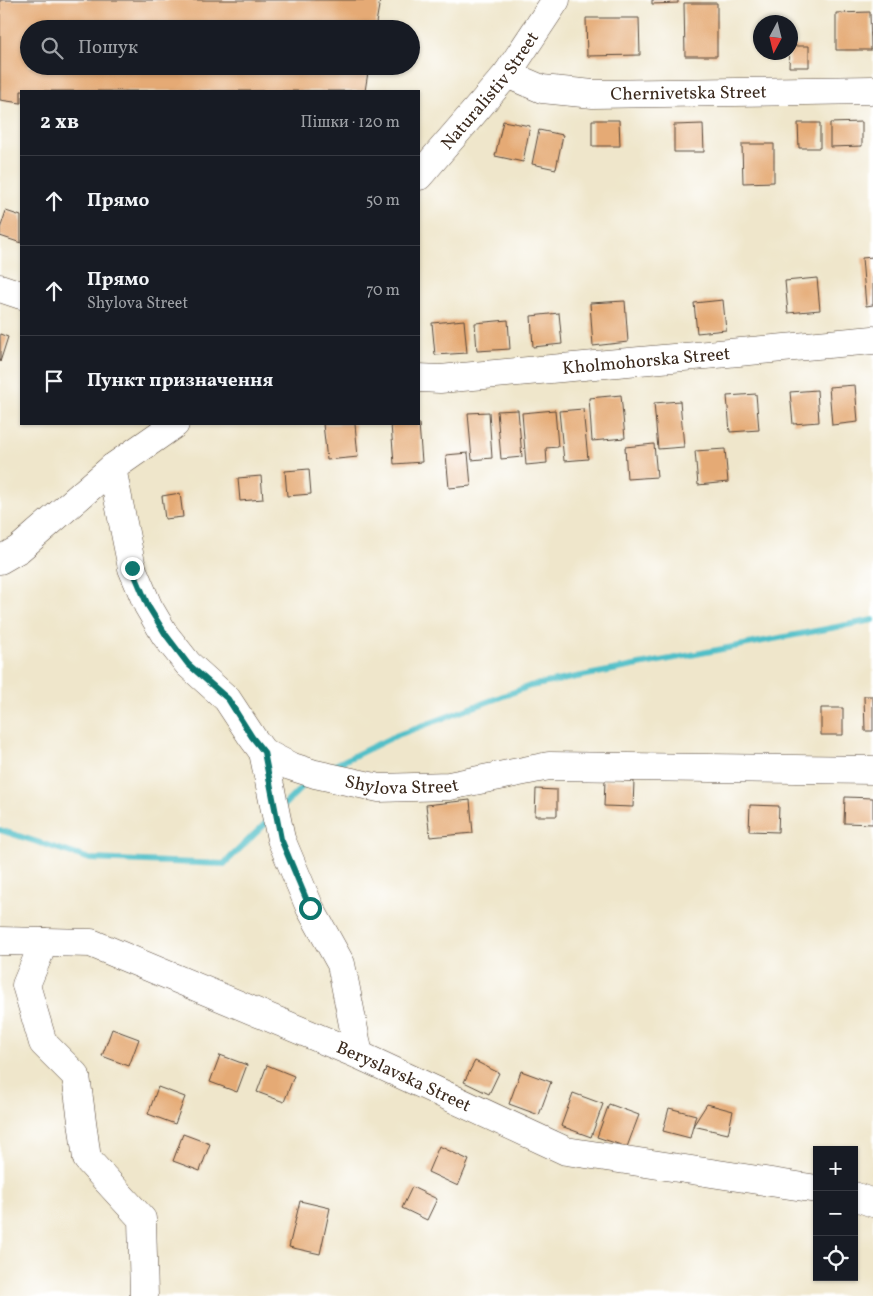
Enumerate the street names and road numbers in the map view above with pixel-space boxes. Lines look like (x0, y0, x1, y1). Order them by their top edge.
street label: Naturalistiv Street (436, 27, 546, 156)
street label: Chernivetska Street (610, 81, 767, 108)
street label: Kholmohorska Street (561, 342, 731, 382)
street label: Shylova Street (342, 770, 461, 802)
street label: Beryslavska Street (332, 1036, 475, 1119)

